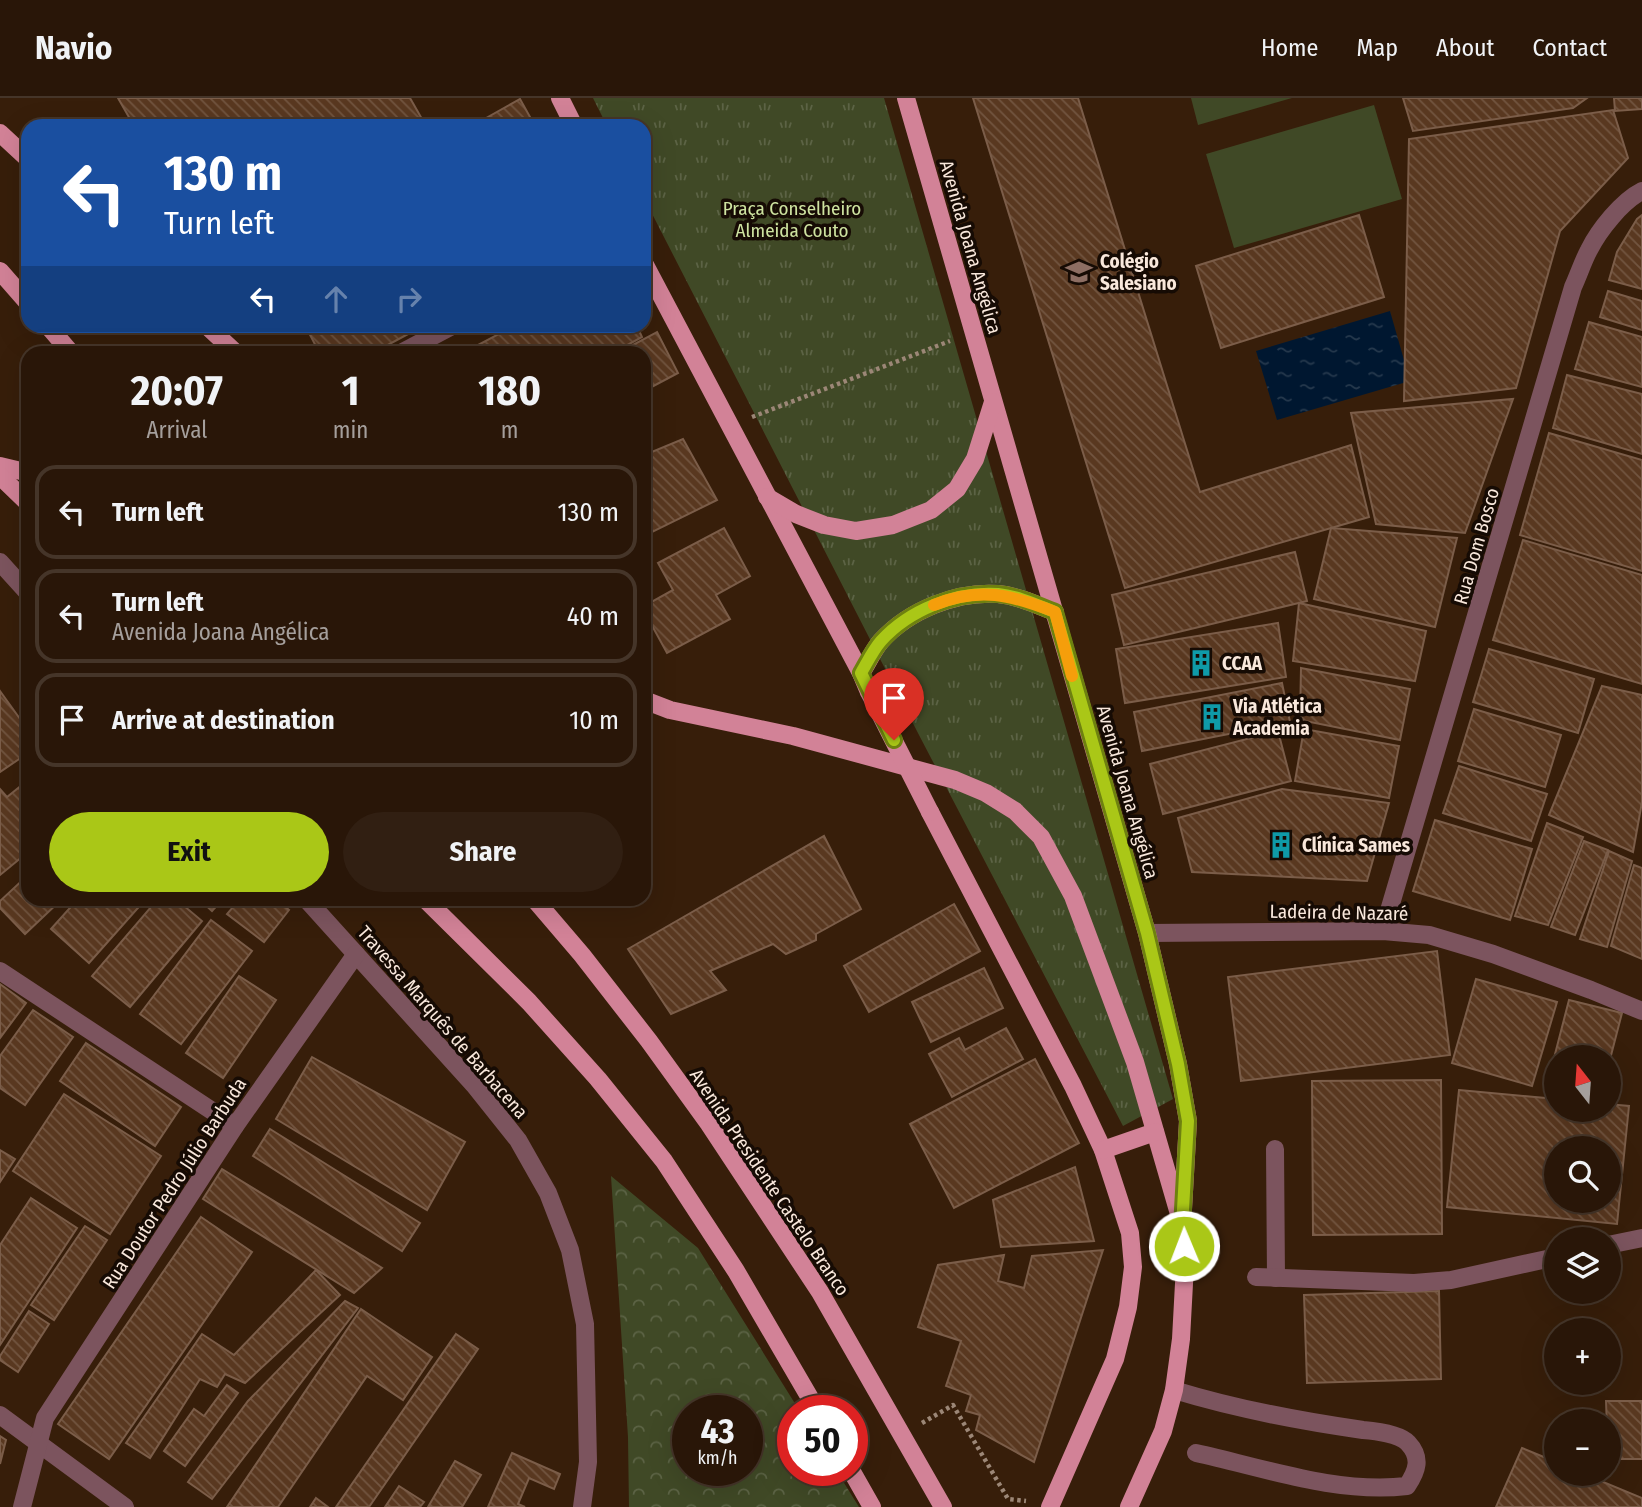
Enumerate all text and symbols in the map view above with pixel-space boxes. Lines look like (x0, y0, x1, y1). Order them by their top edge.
text: Navio (35, 28, 112, 68)
text: Home (1261, 34, 1318, 62)
text: Map (1356, 34, 1398, 62)
text: About (1436, 34, 1494, 62)
text: Contact (1532, 34, 1607, 62)
text: 130 m (164, 144, 282, 203)
icon: left (49, 147, 140, 238)
street label: Avenida Joana Angélica (935, 158, 1006, 337)
park label: Praça Conselheiro Almeida Couto (723, 197, 861, 242)
text: Turn left (164, 204, 274, 242)
place label: Colégio Salesiano (1100, 250, 1177, 295)
school or university icon: Colégio Salesiano (1064, 257, 1094, 287)
icon: left (244, 280, 282, 318)
icon: ahead (317, 280, 355, 318)
icon: right (390, 280, 428, 318)
text: 20:07 (131, 366, 223, 416)
text: 1 (342, 366, 359, 416)
text: 180 (478, 366, 541, 416)
text: Arrival (146, 416, 207, 444)
text: min (333, 416, 368, 444)
text: m (501, 416, 519, 444)
street label: Rua Dom Bosco (1449, 485, 1504, 607)
icon: left (53, 493, 91, 531)
text: Turn left (112, 497, 204, 528)
text: 130 m (557, 497, 619, 528)
text: Turn left (112, 587, 204, 618)
icon: left (53, 597, 91, 635)
text: 40 m (567, 601, 619, 632)
text: Avenida Joana Angélica (112, 618, 330, 646)
building icon: CCAA (1186, 648, 1216, 678)
place label: CCAA (1222, 652, 1263, 675)
pin (864, 668, 924, 740)
icon: arrive (875, 679, 913, 717)
place label: Via Atlética Academia (1232, 695, 1322, 740)
icon: arrive (53, 701, 91, 739)
building icon: Via Atlética Academia (1197, 702, 1227, 732)
street label: Avenida Joana Angélica (1092, 703, 1163, 882)
text: Arrive at destination (112, 705, 335, 736)
text: 10 m (569, 705, 619, 736)
button: Exit (49, 812, 329, 892)
button: Share (343, 812, 623, 892)
building icon: Clínica Sames (1266, 830, 1296, 860)
place label: Clínica Sames (1302, 834, 1411, 857)
street label: Ladeira de Nazaré (1269, 900, 1409, 925)
street label: Travessa Marquês de Barbacena (353, 921, 533, 1123)
north arrow (1544, 1045, 1620, 1122)
map controls (1544, 1045, 1621, 1486)
street label: Avenida Presidente Castelo Branco (685, 1064, 854, 1300)
street label: Rua Doutor Pedro Júlio Barbuda (98, 1074, 251, 1293)
button: search (1544, 1136, 1621, 1213)
position arrow (1147, 1209, 1221, 1283)
button: layers (1544, 1227, 1621, 1304)
button: + (1544, 1318, 1621, 1395)
speed limit sign: 50 (777, 1395, 868, 1486)
button: − (1544, 1409, 1621, 1486)
text: 43 (700, 1410, 735, 1452)
text: km/h (697, 1447, 738, 1469)

